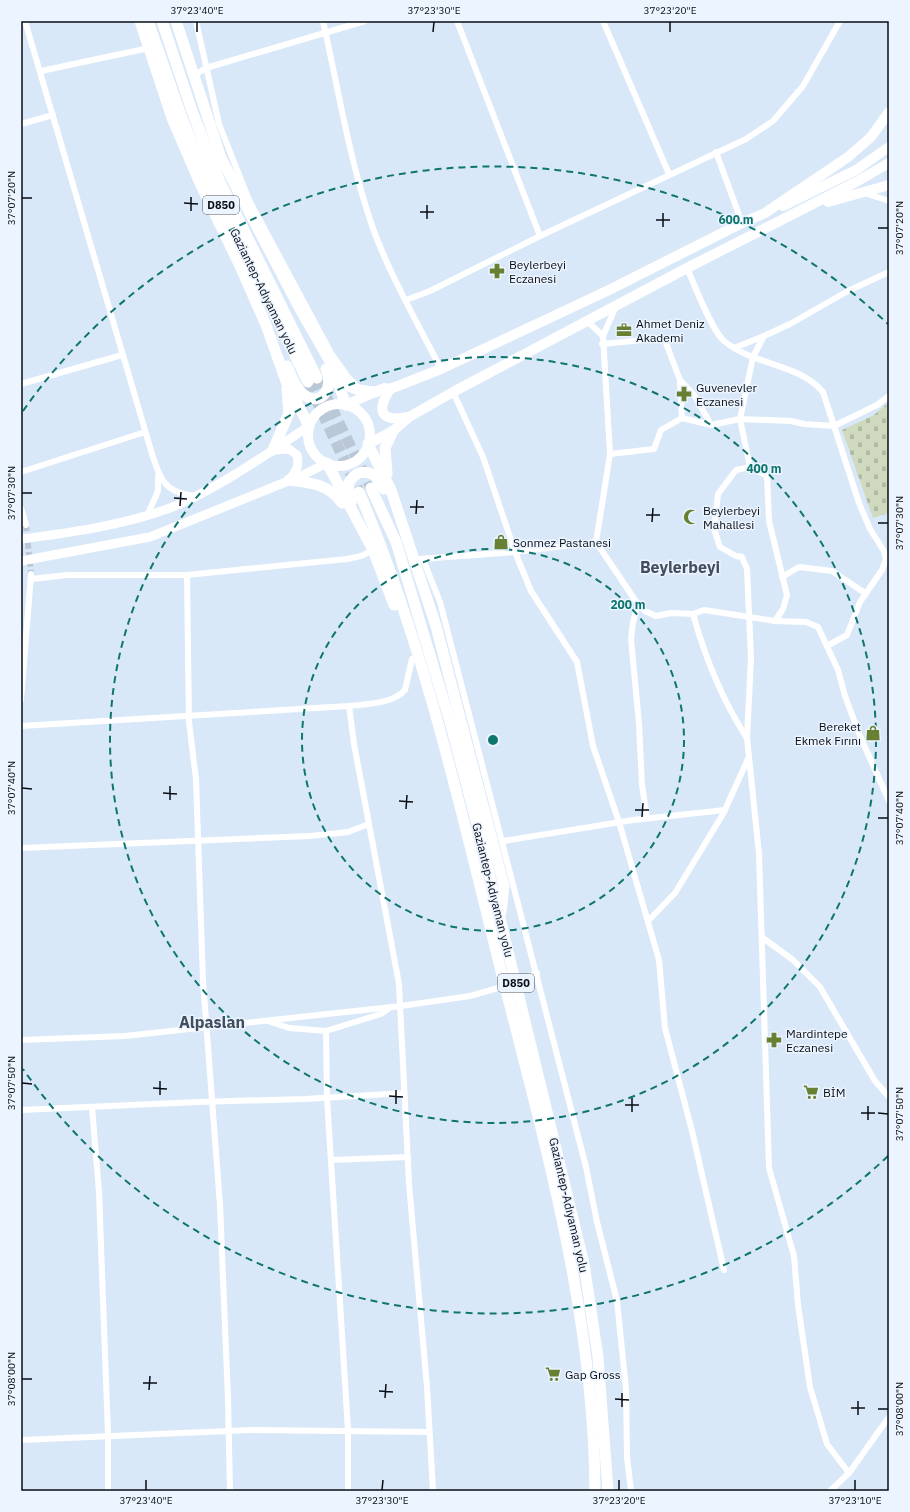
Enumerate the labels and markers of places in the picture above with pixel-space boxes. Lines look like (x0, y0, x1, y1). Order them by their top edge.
place label: Beylerbeyi Eczanesi (509, 257, 566, 286)
pharmacy icon: Beylerbeyi Eczanesi (488, 262, 506, 280)
place label: Ahmet Deniz Akademi (636, 316, 705, 345)
office icon: Ahmet Deniz Akademi (615, 321, 633, 339)
place label: Guvenevler Eczanesi (696, 380, 758, 409)
pharmacy icon: Guvenevler Eczanesi (675, 385, 693, 403)
place label: Beylerbeyi Mahallesi (703, 503, 760, 532)
mosque icon: Beylerbeyi Mahallesi (682, 508, 700, 526)
shop icon: Sonmez Pastanesi (492, 533, 510, 551)
place label: Sonmez Pastanesi (513, 535, 611, 550)
place label: Bereket Ekmek Fırını (795, 719, 861, 748)
shop icon: Bereket Ekmek Fırını (864, 724, 882, 742)
centre of rings (486, 733, 500, 747)
place label: Mardintepe Eczanesi (786, 1026, 848, 1055)
pharmacy icon: Mardintepe Eczanesi (765, 1031, 783, 1049)
supermarket icon: BİM (802, 1083, 820, 1101)
place label: BİM (823, 1085, 845, 1100)
supermarket icon: Gap Gross (544, 1365, 562, 1383)
place label: Gap Gross (565, 1367, 621, 1382)

